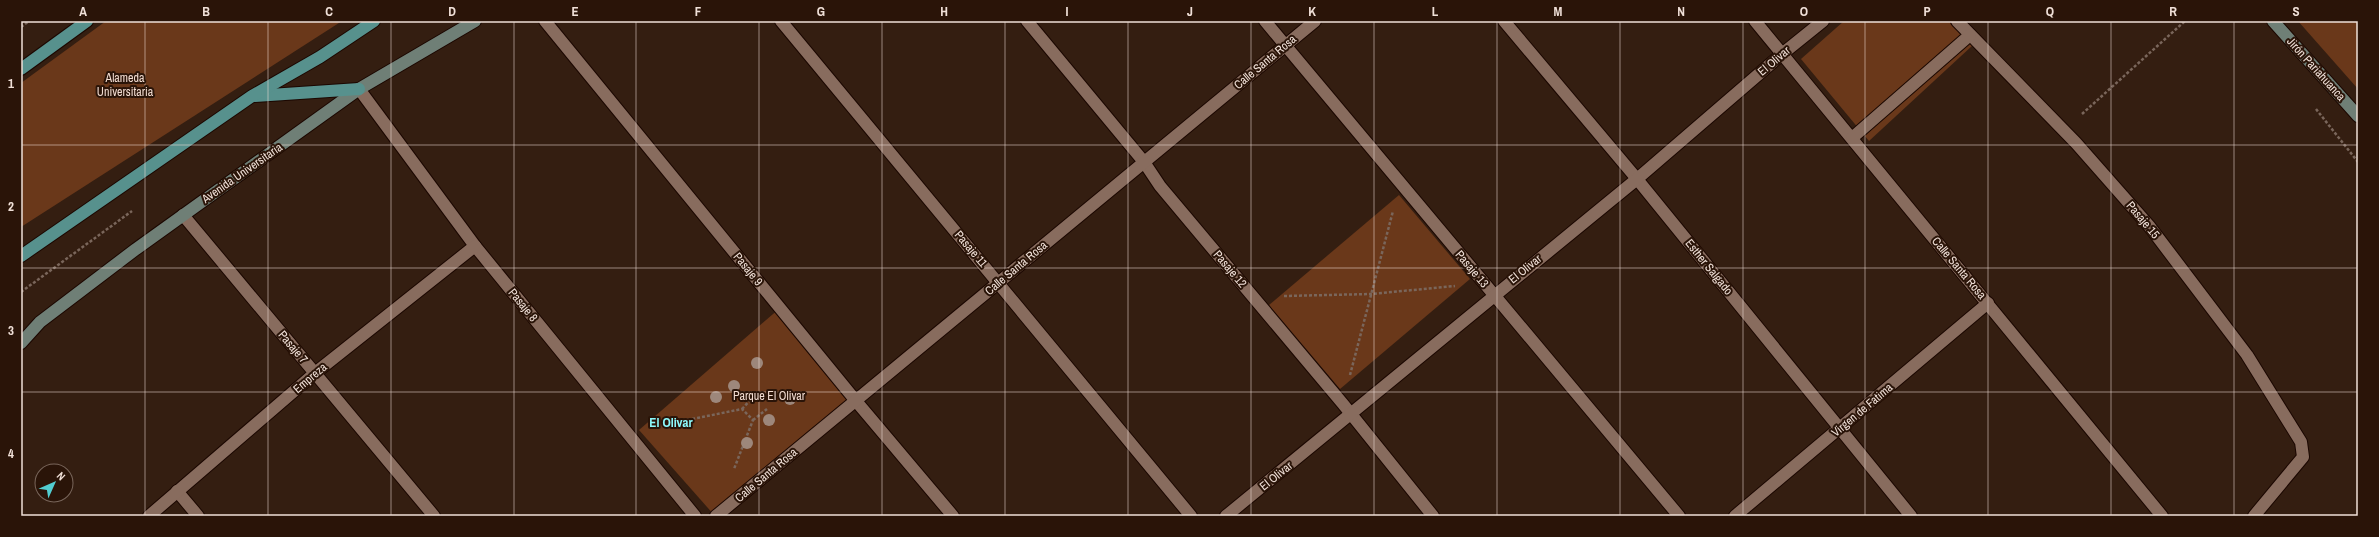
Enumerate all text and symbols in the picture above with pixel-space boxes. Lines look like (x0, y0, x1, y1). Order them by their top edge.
text: A (79, 3, 87, 20)
text: B (202, 3, 210, 20)
text: C (325, 3, 333, 20)
text: D (448, 3, 456, 20)
text: E (571, 3, 579, 20)
text: F (695, 3, 702, 20)
text: G (817, 3, 825, 20)
text: H (940, 3, 948, 20)
text: I (1066, 3, 1069, 20)
text: J (1187, 3, 1193, 20)
text: K (1308, 3, 1316, 20)
text: L (1432, 3, 1439, 20)
text: M (1554, 3, 1563, 20)
text: N (1677, 3, 1685, 20)
text: O (1800, 3, 1808, 20)
text: P (1923, 3, 1931, 20)
text: Q (2046, 3, 2054, 20)
text: R (2169, 3, 2177, 20)
text: S (2292, 3, 2300, 20)
street label: Calle Santa Rosa (1231, 31, 1300, 93)
street label: Jirón Pariahuanca (2283, 34, 2349, 105)
street label: El Olivar (1754, 42, 1794, 79)
park label: Alameda Universitaria (97, 70, 154, 100)
text: 1 (8, 75, 14, 92)
street label: Avenida Universitaria (198, 139, 286, 207)
text: 2 (8, 198, 14, 215)
street label: Pasaje 15 (2123, 198, 2164, 242)
street label: Pasaje 11 (951, 227, 991, 271)
street label: Calle Santa Rosa (1928, 234, 1990, 303)
street label: Esther Salgado (1682, 236, 1736, 298)
street label: Calle Santa Rosa (982, 237, 1051, 299)
street label: Pasaje 12 (1210, 247, 1250, 291)
street label: Pasaje 13 (1452, 247, 1492, 291)
street label: Pasaje 9 (730, 249, 766, 289)
street label: El Olivar (1505, 250, 1545, 287)
street label: Pasaje 8 (505, 285, 541, 325)
text: 3 (8, 322, 14, 339)
street label: Pasaje 7 (275, 327, 312, 367)
street label: Empreza (290, 359, 331, 397)
street label: Virgen de Fatima (1828, 379, 1896, 440)
park label: Parque El Olivar (733, 388, 806, 404)
district label: El Olivar (649, 414, 693, 431)
street label: Calle Santa Rosa (732, 444, 801, 506)
text: 4 (8, 445, 14, 462)
street label: El Olivar (1256, 457, 1296, 494)
north arrow (34, 463, 74, 503)
text: N (54, 469, 68, 483)

